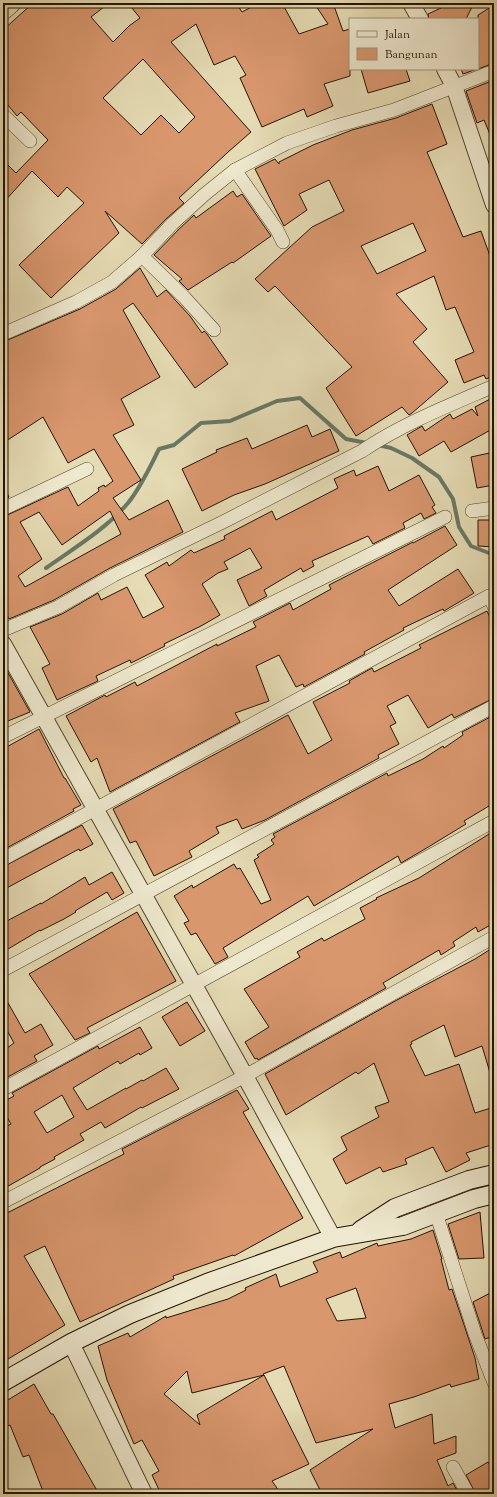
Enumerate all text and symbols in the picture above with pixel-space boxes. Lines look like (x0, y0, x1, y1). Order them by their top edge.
legend (349, 18, 479, 70)
text: Jalan (384, 26, 410, 44)
text: Bangunan (385, 46, 438, 64)

